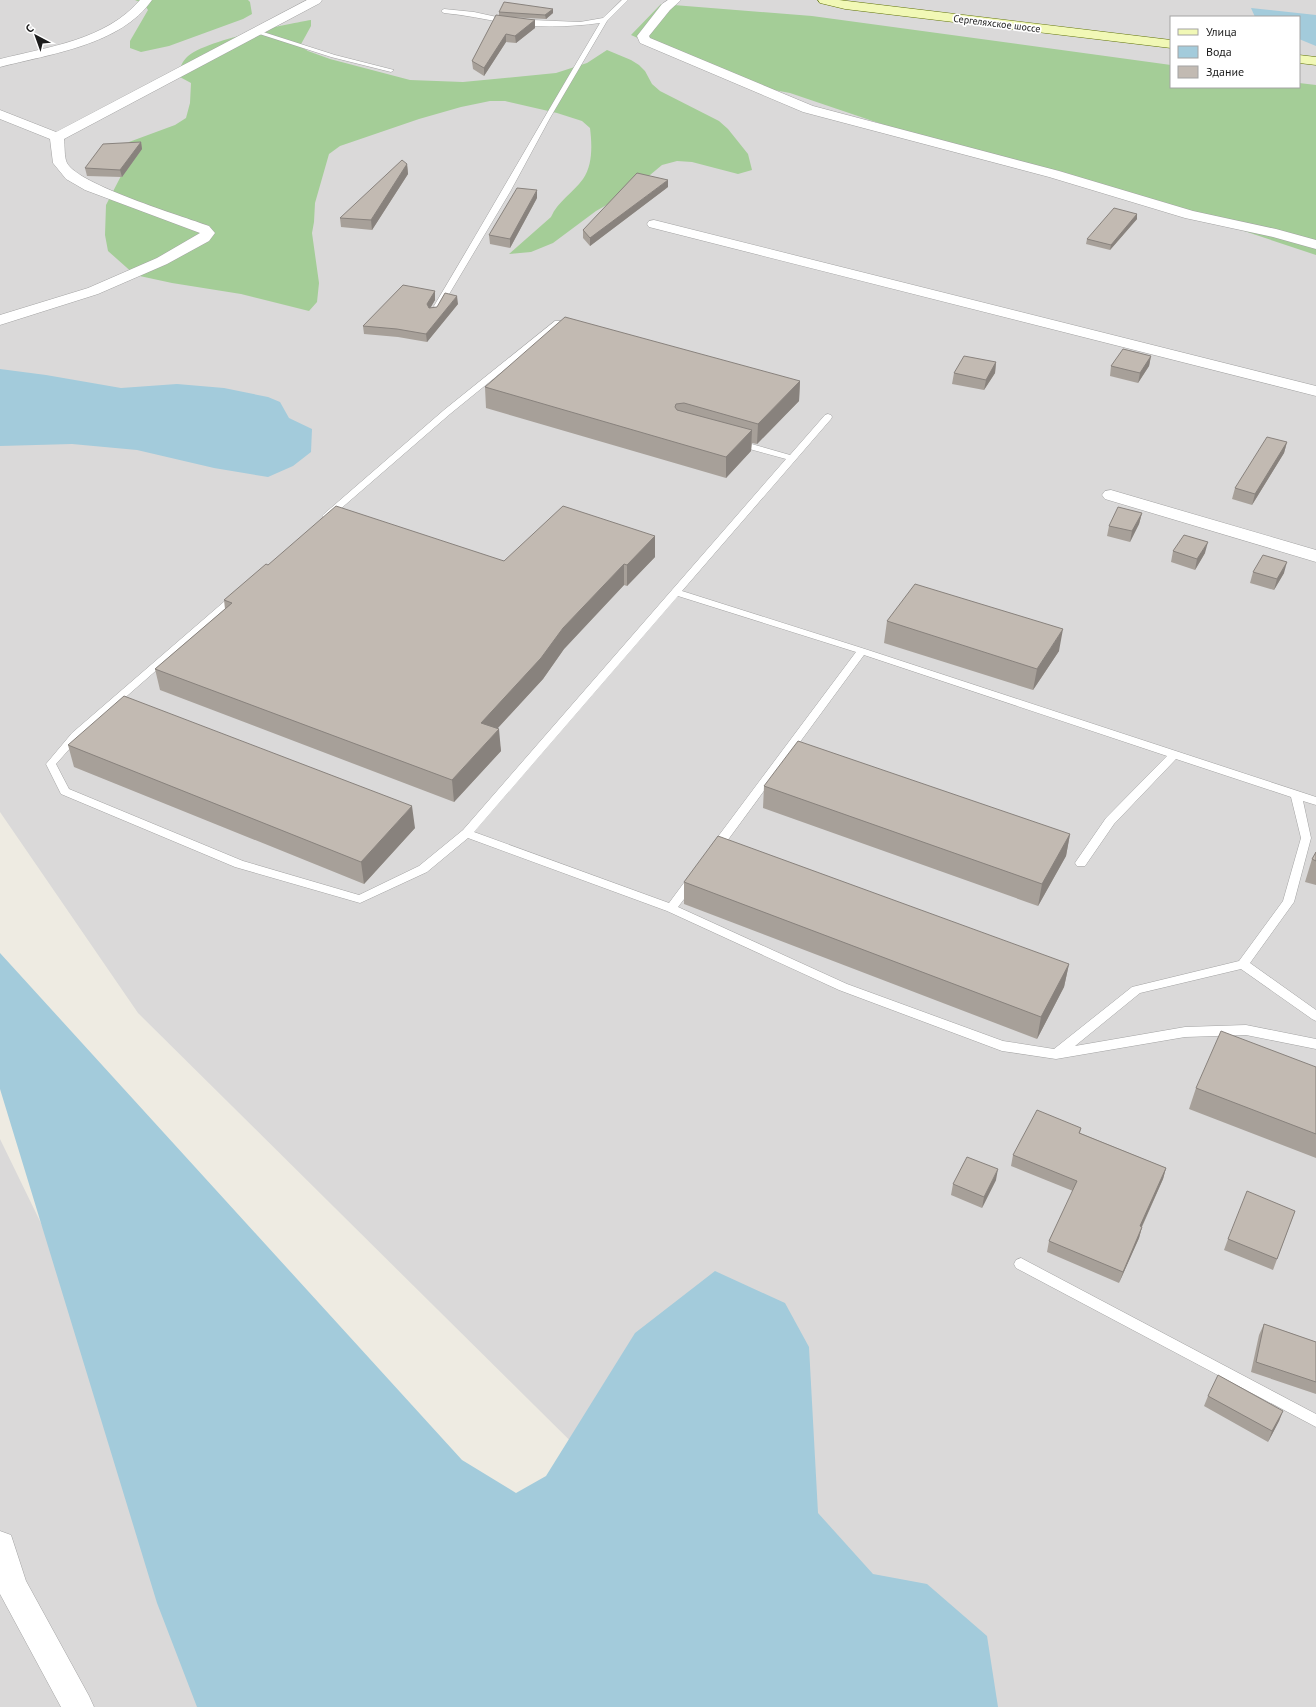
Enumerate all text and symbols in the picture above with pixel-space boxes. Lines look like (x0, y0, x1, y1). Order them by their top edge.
street label: Сергеляхское шоссе (953, 12, 1041, 35)
north arrow (16, 16, 56, 56)
legend (1170, 16, 1300, 88)
text: С (23, 21, 36, 36)
text: Улица (1206, 24, 1237, 39)
text: Вода (1206, 44, 1232, 59)
text: Здание (1206, 64, 1244, 79)

